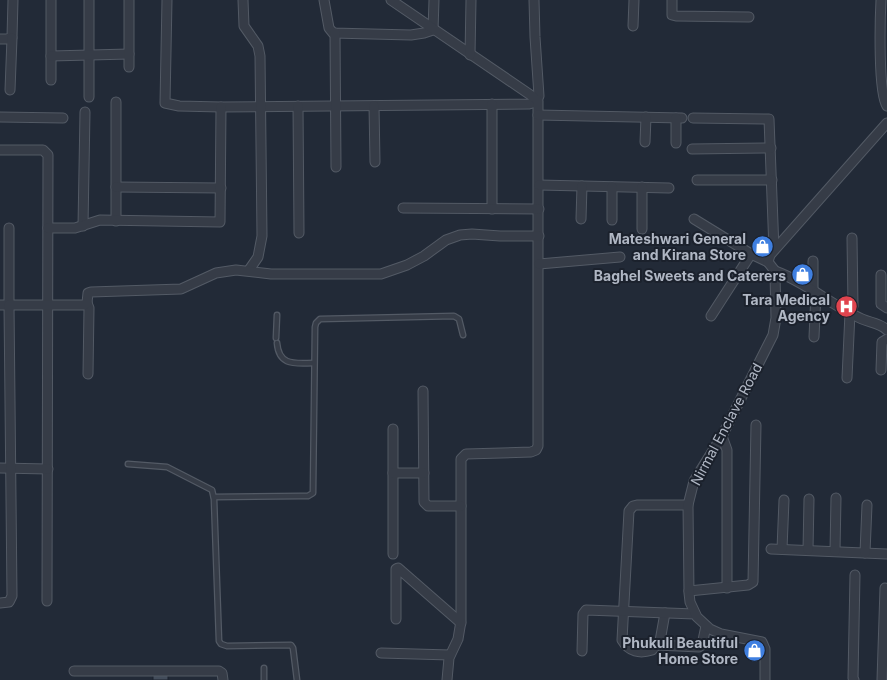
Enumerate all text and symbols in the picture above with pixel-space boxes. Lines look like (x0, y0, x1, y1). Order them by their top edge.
place label: Mateshwari General and Kirana Store (609, 230, 746, 263)
shop icon: Mateshwari General and Kirana Store (750, 234, 774, 258)
shop icon: Baghel Sweets and Caterers (790, 263, 814, 287)
place label: Baghel Sweets and Caterers (594, 267, 786, 284)
place label: Tara Medical Agency (742, 291, 831, 324)
hospital icon: Tara Medical Agency (834, 295, 858, 319)
street label: Nirmal Enclave Road (687, 360, 765, 488)
place label: Phukuli Beautiful Home Store (622, 634, 738, 667)
shop icon: Phukuli Beautiful Home Store (742, 638, 766, 662)

